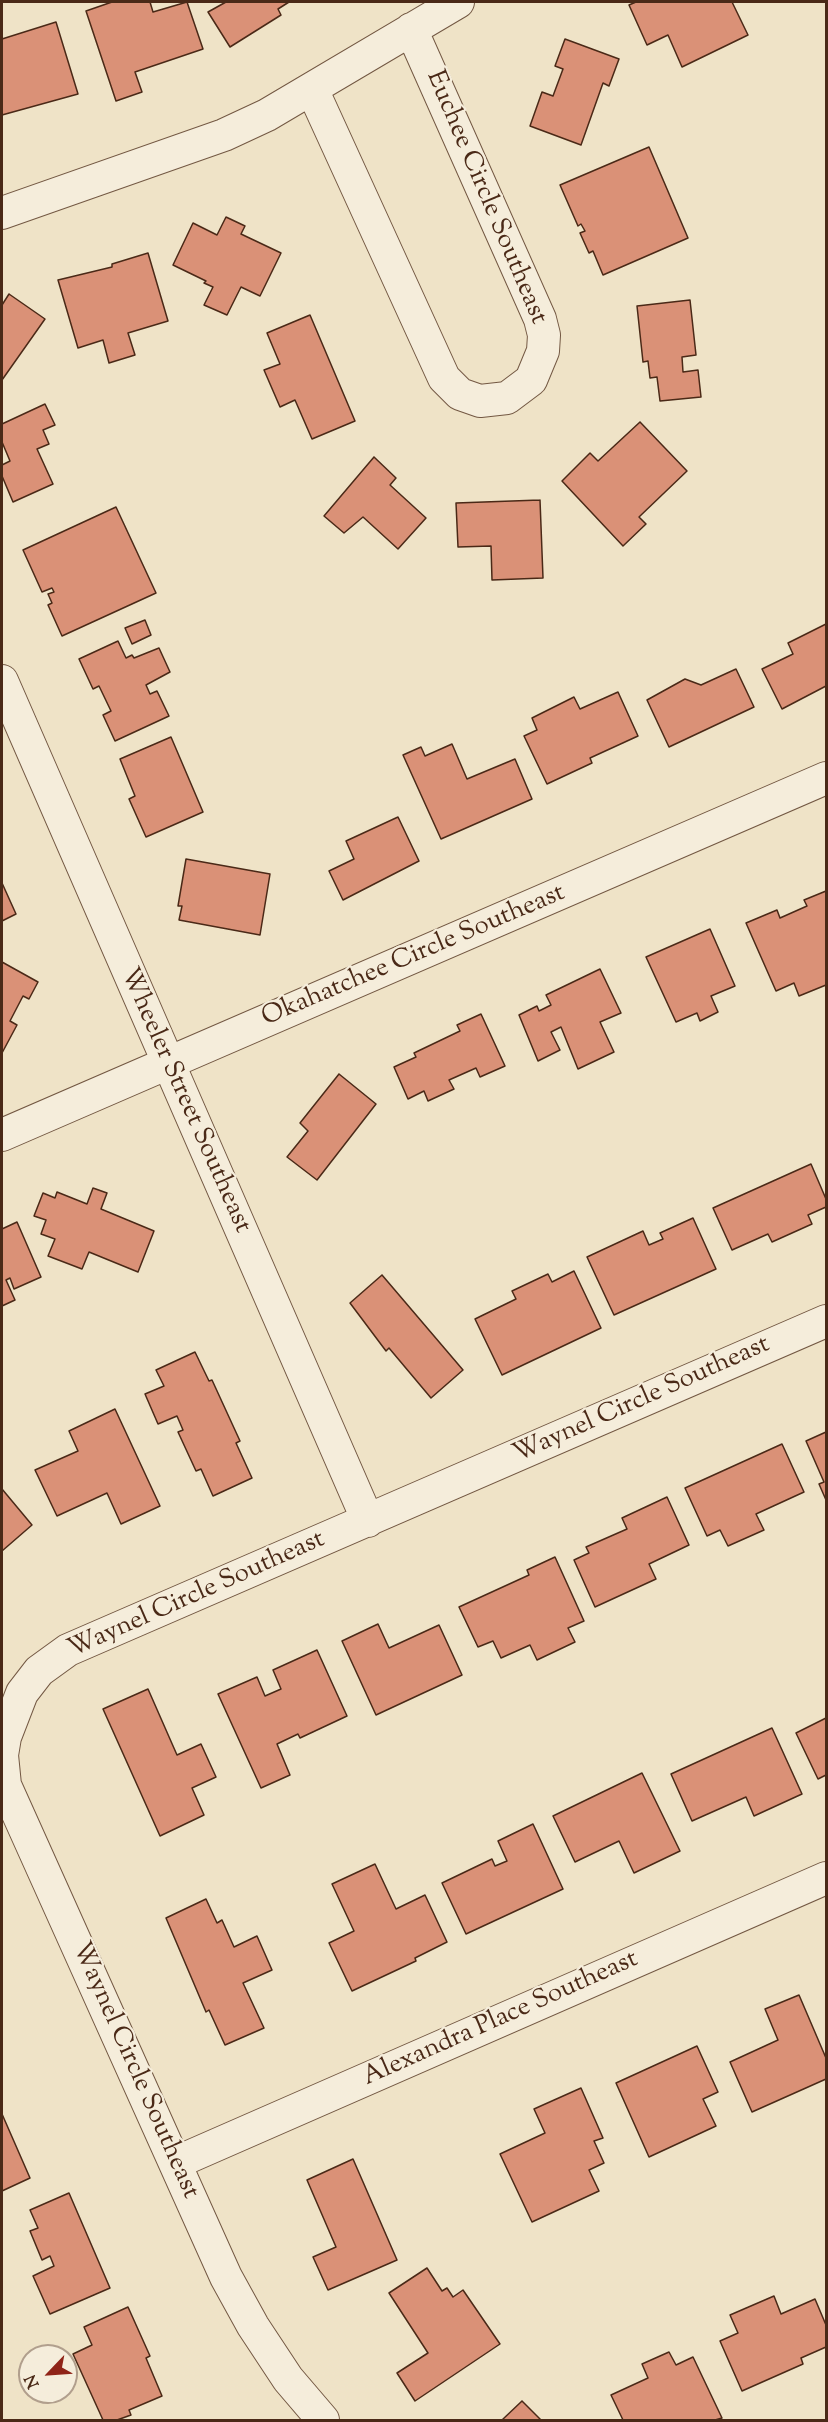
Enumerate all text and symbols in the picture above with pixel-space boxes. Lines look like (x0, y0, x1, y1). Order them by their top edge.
street label: Euchee Circle Southeast (417, 66, 553, 330)
street label: Okahatchee Circle Southeast (258, 879, 570, 1035)
street label: Wheeler Street Southeast (111, 964, 257, 1238)
street label: Waynel Circle Southeast (509, 1330, 775, 1472)
street label: Waynel Circle Southeast (64, 1525, 330, 1667)
street label: Waynel Circle Southeast (63, 1938, 205, 2204)
street label: Alexandra Place Southeast (359, 1945, 643, 2095)
north arrow (18, 2344, 78, 2404)
text: N (20, 2370, 46, 2392)

